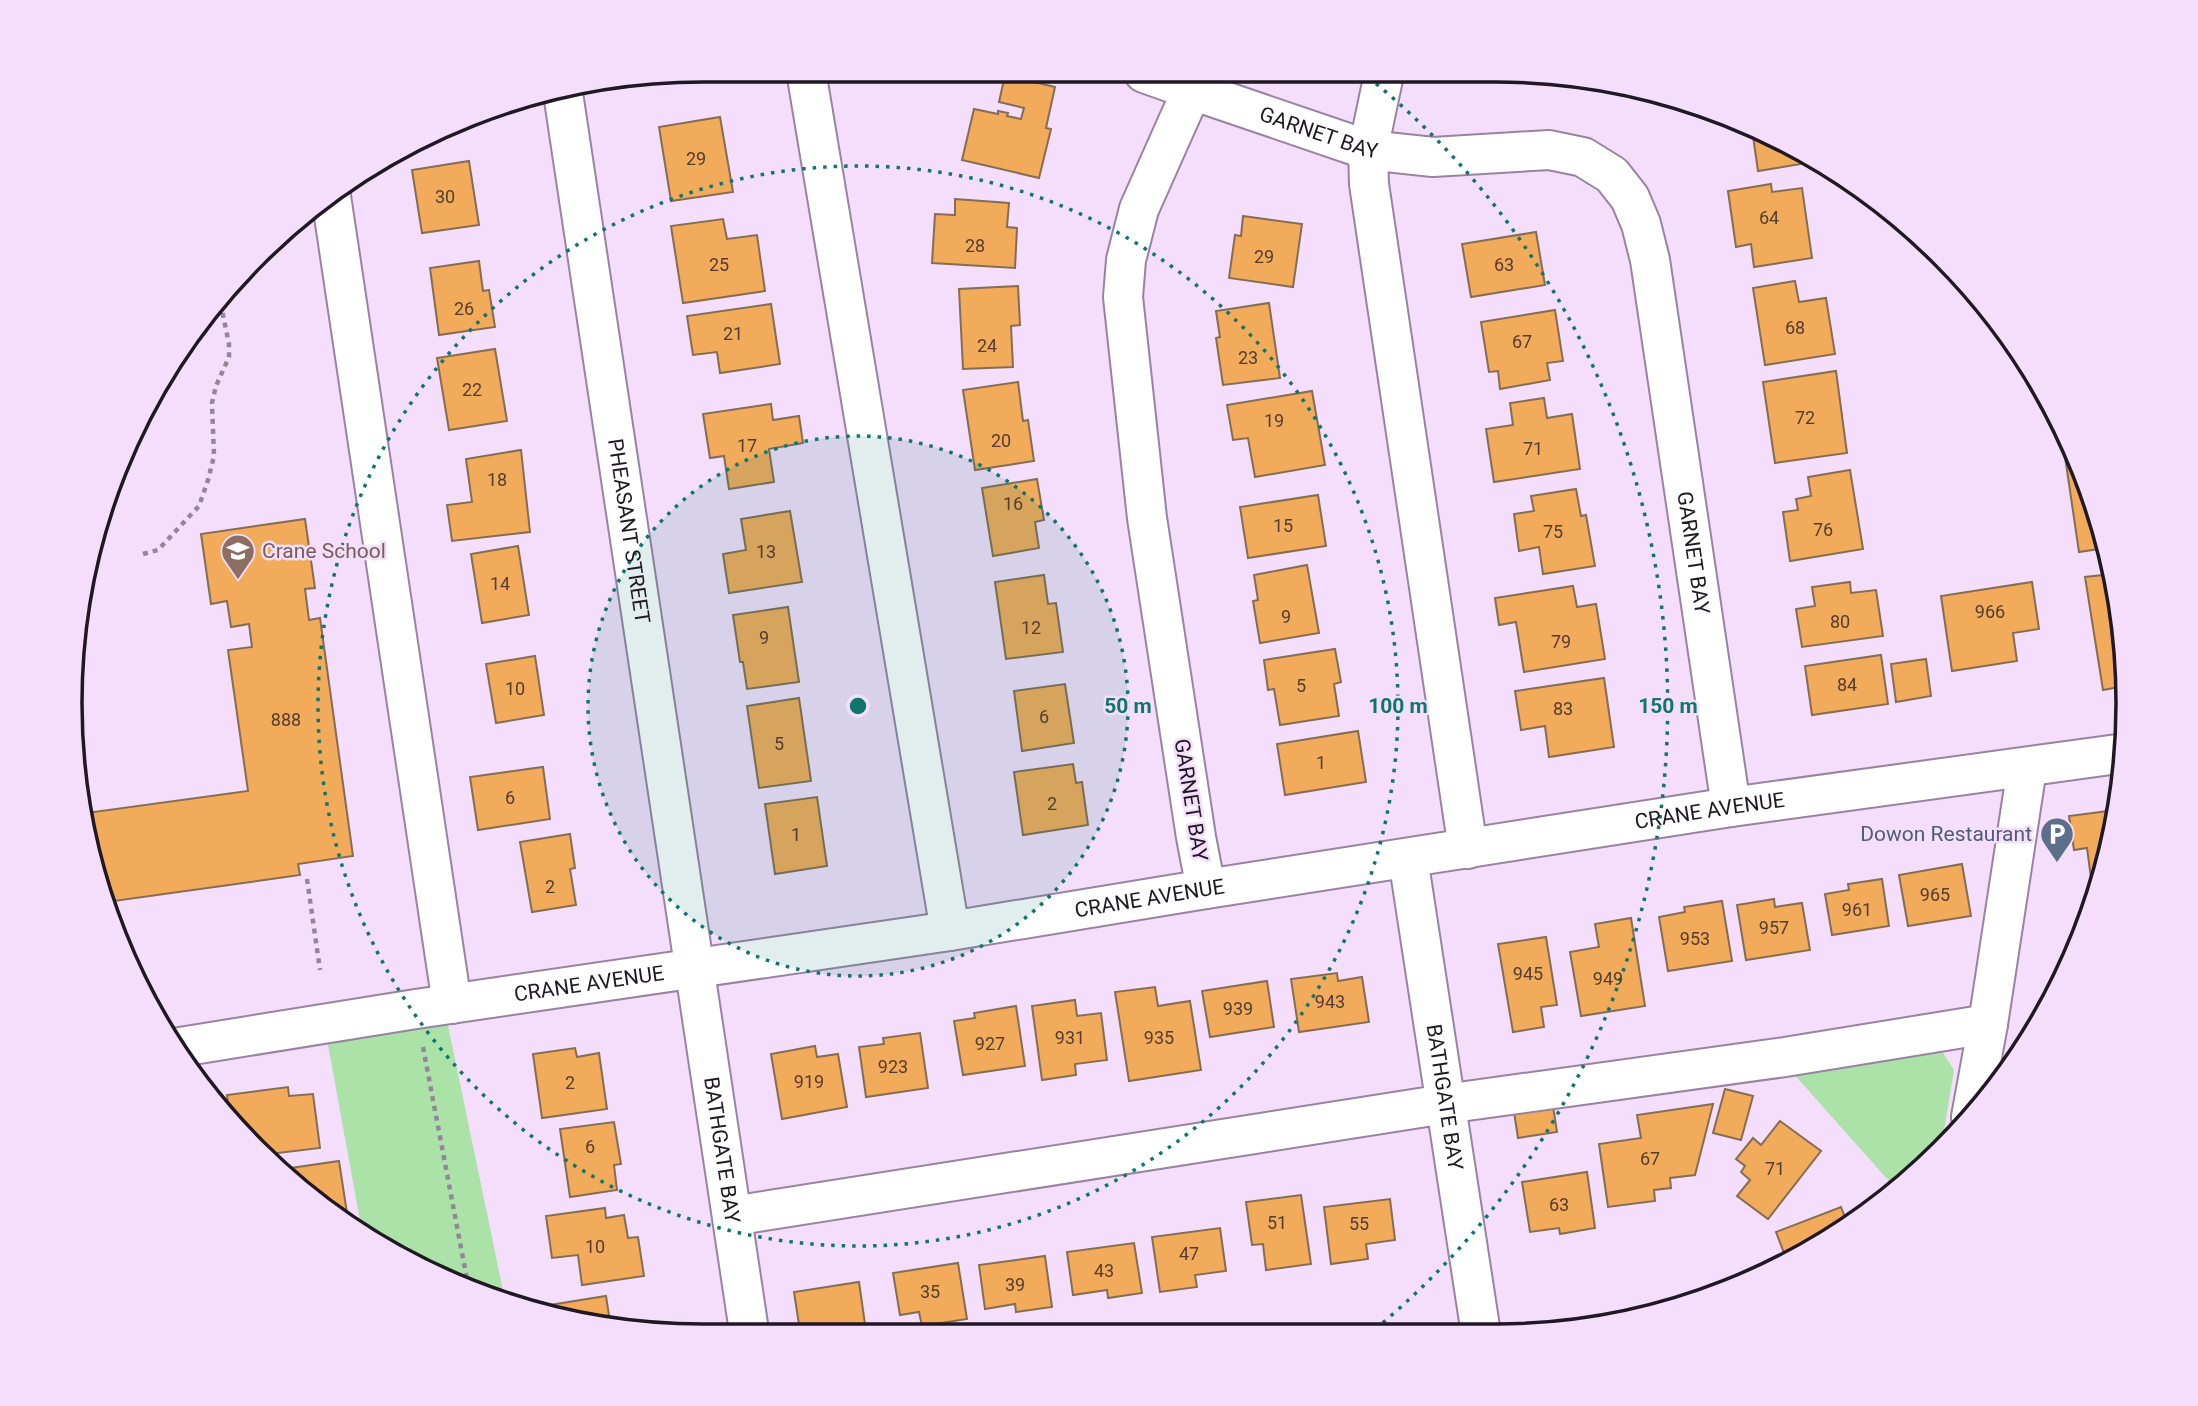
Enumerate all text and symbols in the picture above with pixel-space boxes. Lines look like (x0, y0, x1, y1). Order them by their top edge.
street label: GARNET BAY (1256, 102, 1380, 163)
house number: 29 (686, 148, 706, 169)
house number: 30 (435, 186, 455, 207)
house number: 64 (1759, 207, 1779, 228)
house number: 28 (965, 235, 985, 256)
house number: 29 (1254, 246, 1274, 267)
house number: 25 (709, 254, 729, 275)
house number: 63 (1494, 254, 1514, 275)
house number: 26 (454, 298, 474, 319)
house number: 68 (1785, 317, 1805, 338)
house number: 21 (723, 323, 743, 344)
house number: 67 (1512, 331, 1532, 352)
house number: 24 (977, 335, 997, 356)
house number: 23 (1238, 347, 1258, 368)
house number: 22 (462, 379, 482, 400)
house number: 72 (1795, 407, 1815, 428)
house number: 19 (1264, 410, 1284, 431)
house number: 20 (991, 430, 1011, 451)
house number: 17 (737, 435, 757, 456)
street label: PHEASANT STREET (603, 437, 655, 626)
house number: 71 (1523, 438, 1543, 459)
house number: 18 (487, 469, 507, 490)
street label: GARNET BAY (1672, 490, 1714, 616)
house number: 16 (1003, 493, 1023, 514)
house number: 15 (1273, 515, 1293, 536)
house number: 76 (1813, 519, 1833, 540)
house number: 75 (1543, 521, 1563, 542)
school or university icon: Crane School (219, 532, 257, 581)
place label: Crane School (262, 539, 386, 563)
house number: 13 (756, 541, 776, 562)
house number: 14 (490, 573, 510, 594)
house number: 966 (1975, 601, 2005, 622)
house number: 9 (1281, 606, 1291, 627)
house number: 80 (1830, 611, 1850, 632)
house number: 12 (1021, 617, 1041, 638)
house number: 9 (759, 627, 769, 648)
house number: 79 (1551, 631, 1571, 652)
house number: 84 (1837, 674, 1857, 695)
house number: 5 (1296, 675, 1306, 696)
house number: 10 (505, 678, 525, 699)
centre of rings (846, 694, 870, 718)
text: 50 m (1104, 694, 1152, 718)
text: 100 m (1368, 694, 1428, 718)
text: 150 m (1638, 694, 1698, 718)
house number: 83 (1553, 698, 1573, 719)
house number: 6 (1039, 706, 1049, 727)
house number: 888 (271, 709, 301, 730)
house number: 5 (774, 733, 784, 754)
street label: GARNET BAY (1169, 737, 1213, 863)
house number: 1 (1316, 752, 1326, 773)
house number: 6 (505, 787, 515, 808)
street label: CRANE AVENUE (1633, 788, 1786, 834)
house number: 2 (1047, 793, 1057, 814)
parking icon: Dowon Restaurant (2038, 815, 2076, 864)
place label: Dowon Restaurant (1860, 822, 2032, 846)
house number: 1 (791, 824, 801, 845)
street label: CRANE AVENUE (1073, 874, 1226, 922)
house number: 2 (545, 876, 555, 897)
house number: 965 (1920, 884, 1950, 905)
house number: 961 (1842, 899, 1872, 920)
house number: 957 (1759, 917, 1789, 938)
house number: 953 (1680, 928, 1710, 949)
street label: CRANE AVENUE (513, 961, 666, 1007)
house number: 945 (1513, 963, 1543, 984)
house number: 949 (1593, 968, 1623, 989)
house number: 943 (1315, 991, 1345, 1012)
house number: 939 (1223, 998, 1253, 1019)
street label: BATHGATE BAY (1422, 1022, 1468, 1172)
house number: 931 (1055, 1027, 1085, 1048)
house number: 935 (1144, 1027, 1174, 1048)
house number: 927 (975, 1033, 1005, 1054)
house number: 923 (878, 1056, 908, 1077)
house number: 919 (794, 1071, 824, 1092)
house number: 2 (565, 1072, 575, 1093)
street label: BATHGATE BAY (699, 1075, 745, 1225)
house number: 6 (585, 1136, 595, 1157)
house number: 67 (1640, 1148, 1660, 1169)
house number: 71 (1765, 1158, 1785, 1179)
house number: 63 (1549, 1194, 1569, 1215)
house number: 51 (1267, 1212, 1287, 1233)
house number: 55 (1349, 1213, 1369, 1234)
house number: 10 (585, 1236, 605, 1257)
house number: 47 (1179, 1243, 1199, 1264)
house number: 43 (1094, 1260, 1114, 1281)
house number: 39 (1005, 1274, 1025, 1295)
house number: 35 (920, 1281, 940, 1302)

